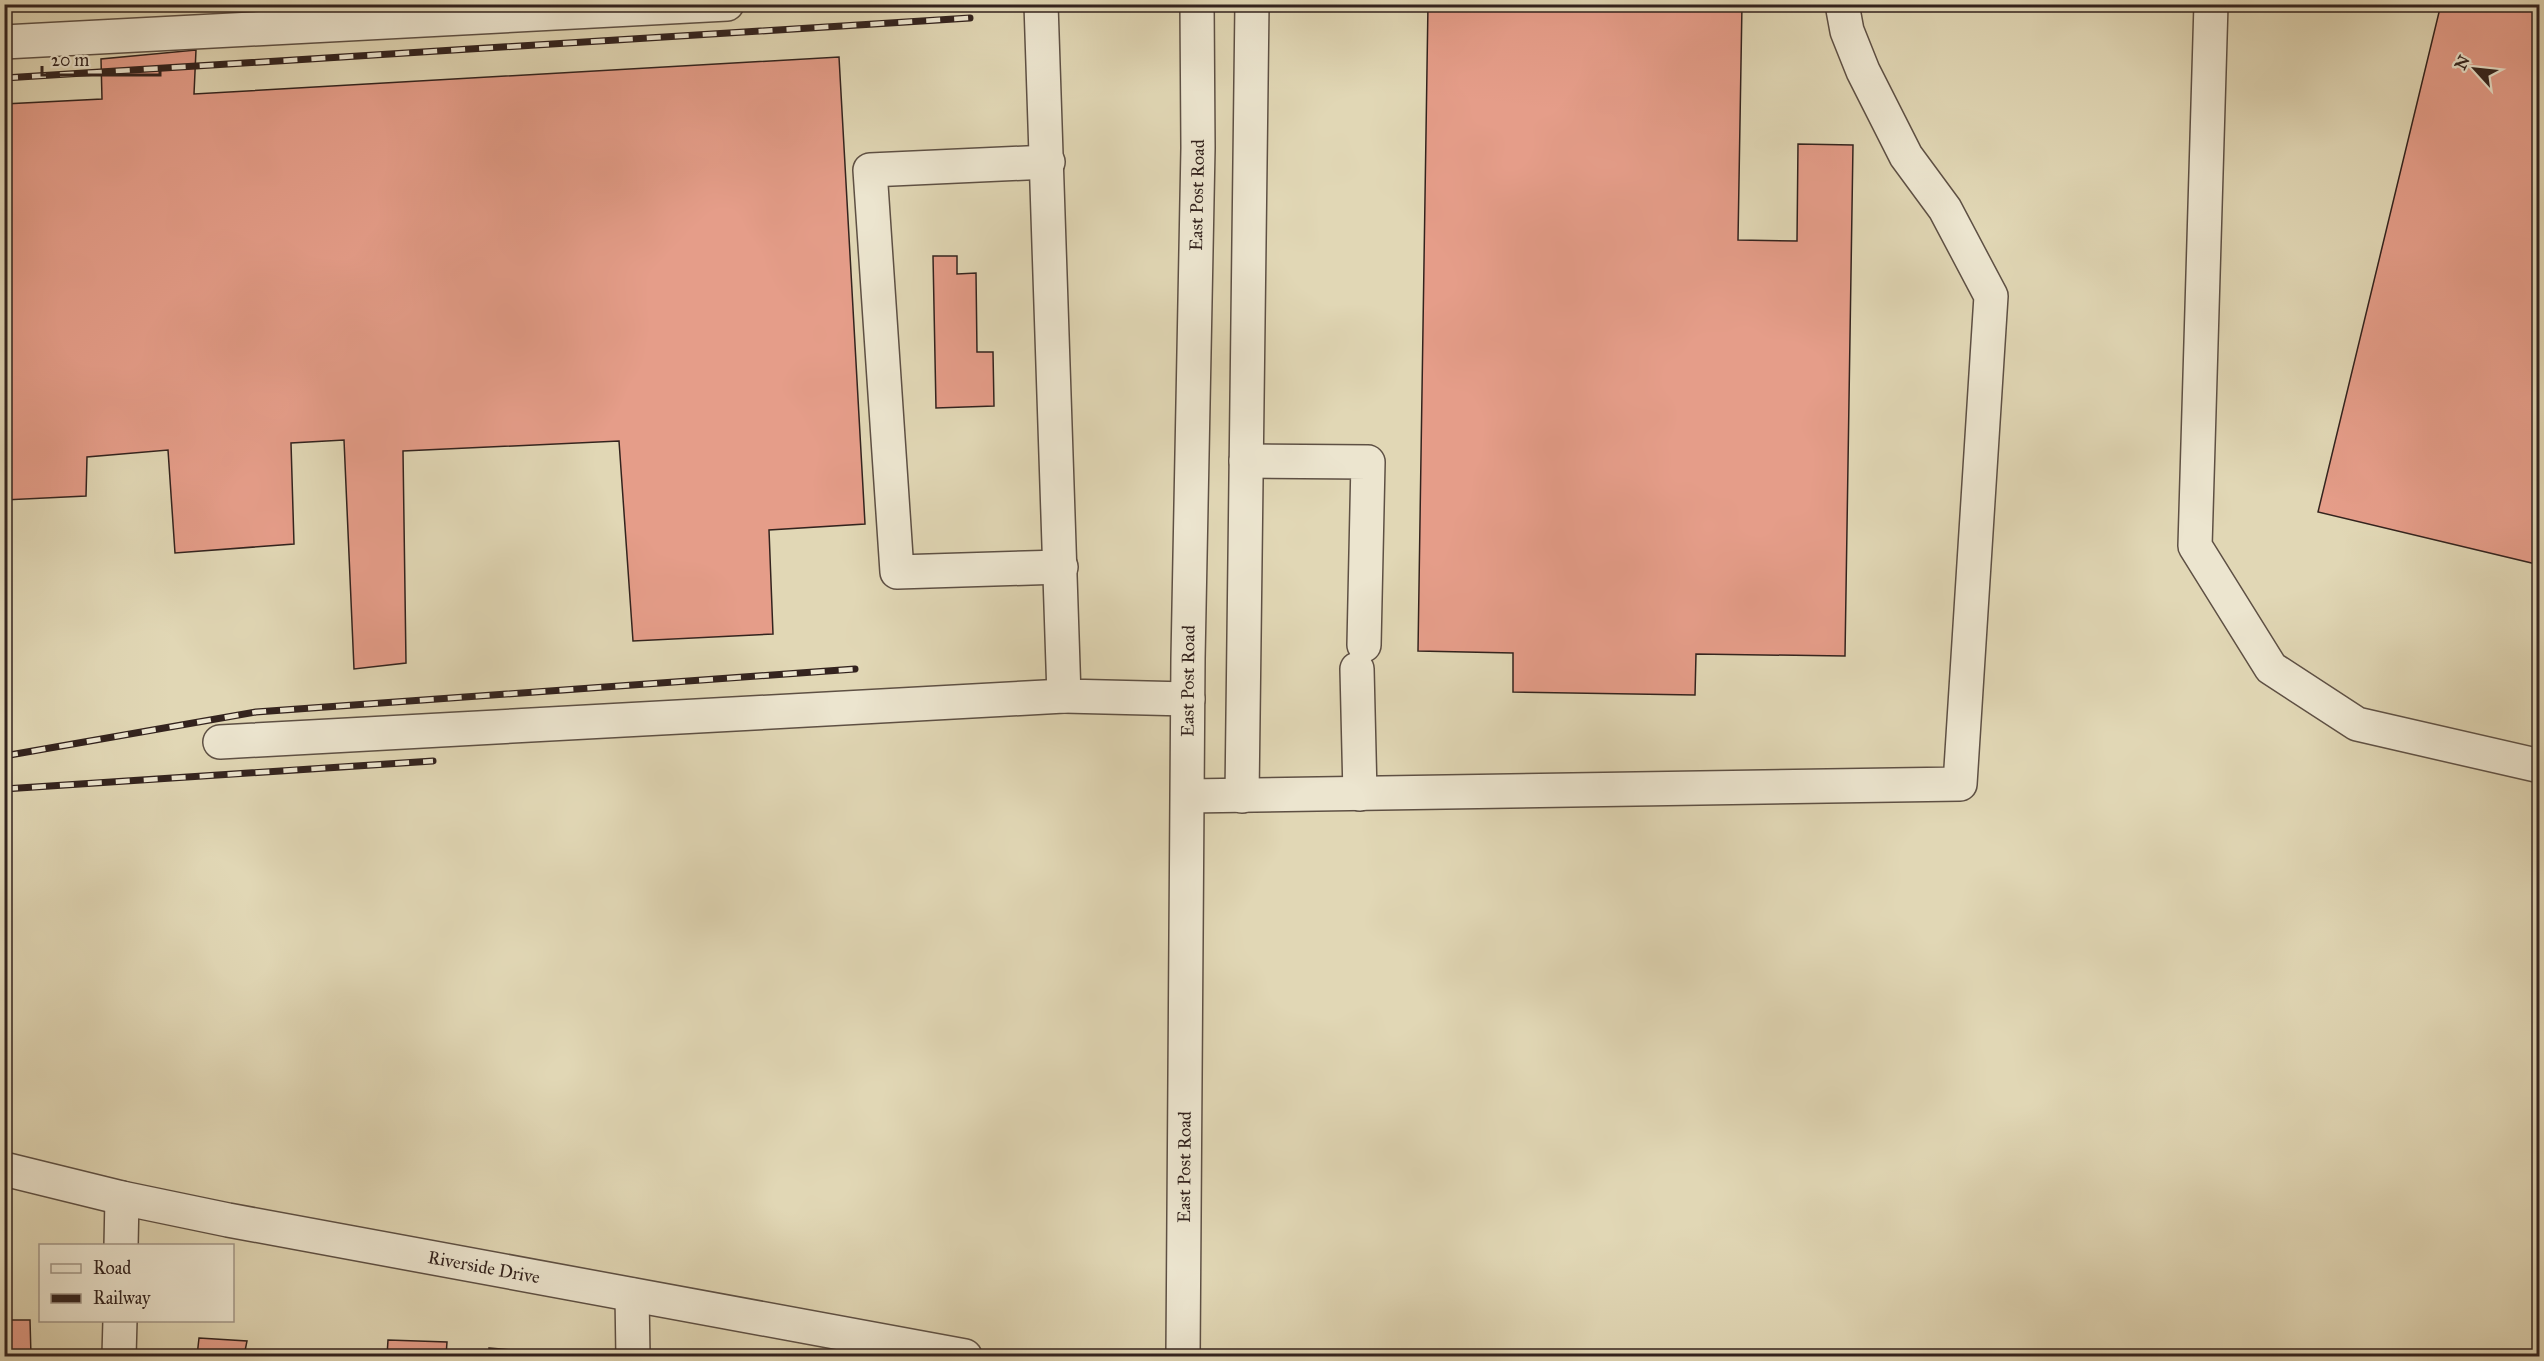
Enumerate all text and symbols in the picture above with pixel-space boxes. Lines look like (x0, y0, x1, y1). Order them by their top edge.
scale bar (42, 39, 160, 77)
north arrow (2445, 39, 2505, 99)
text: 20 m (51, 49, 89, 71)
text: N (2451, 52, 2474, 73)
street label: East Post Road (1185, 139, 1209, 251)
street label: East Post Road (1176, 625, 1200, 737)
street label: East Post Road (1173, 1111, 1196, 1223)
legend (39, 1244, 234, 1322)
street label: Riverside Drive (426, 1246, 542, 1288)
text: Road (93, 1257, 131, 1279)
text: Railway (93, 1287, 151, 1309)

